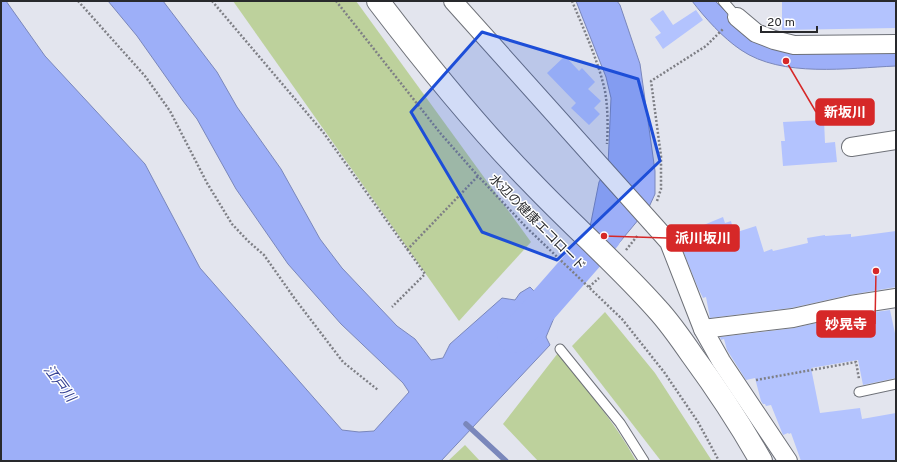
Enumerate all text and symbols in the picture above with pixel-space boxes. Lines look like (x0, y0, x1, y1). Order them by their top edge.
scale bar (761, 8, 817, 34)
text: 20 m (767, 15, 795, 31)
callout: 新坂川 (816, 99, 874, 125)
text: 新坂川 (824, 105, 866, 122)
street label: 水辺の健康エコロード (485, 172, 588, 275)
callout: 派川坂川 (667, 225, 739, 251)
text: 派川坂川 (675, 230, 731, 248)
callout: 妙晃寺 (817, 311, 875, 337)
text: 妙晃寺 (825, 317, 867, 334)
water label: 江戸川 (39, 362, 79, 407)

